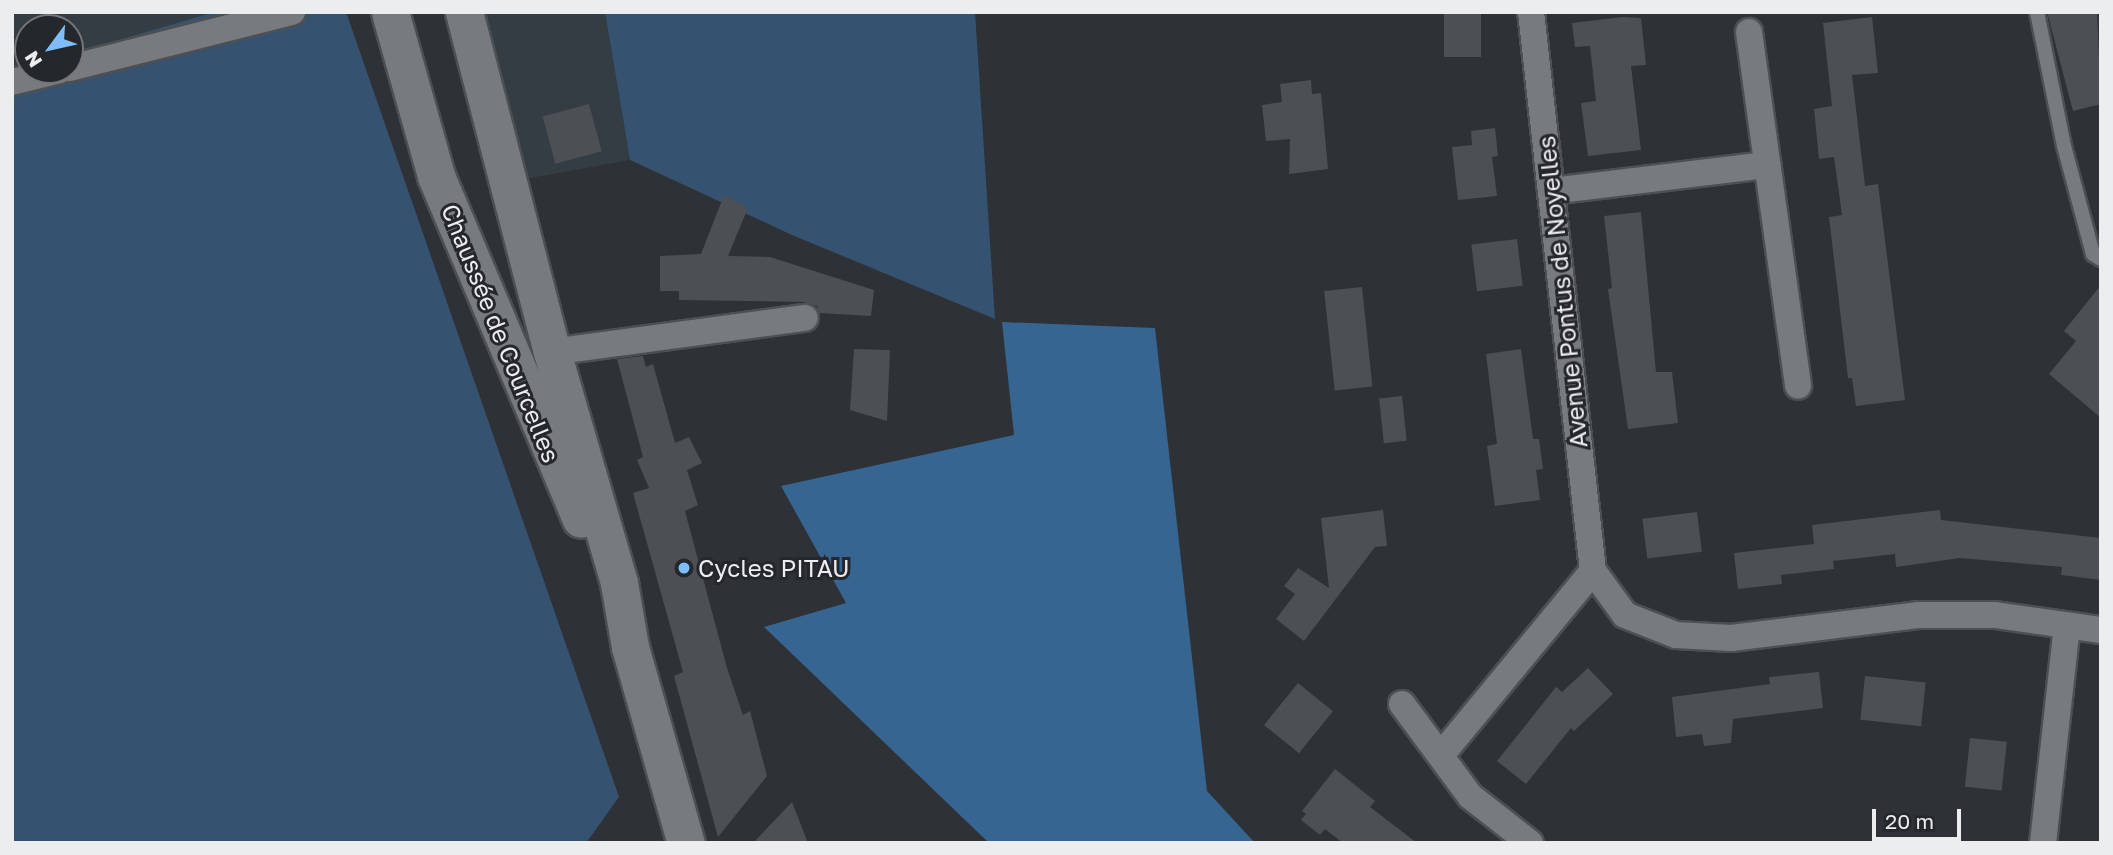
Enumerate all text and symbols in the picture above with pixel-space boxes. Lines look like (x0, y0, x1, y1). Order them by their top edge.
north arrow (14, 14, 84, 84)
text: N (19, 47, 46, 72)
street label: Avenue Pontus de Noyelles (1531, 135, 1593, 449)
street label: Chaussée de Courcelles (436, 200, 566, 466)
place label: Cycles PITAU (698, 554, 850, 582)
marker: Cycles PITAU (676, 560, 692, 576)
scale bar (1875, 796, 1964, 840)
text: 20 m (1885, 808, 1934, 834)

